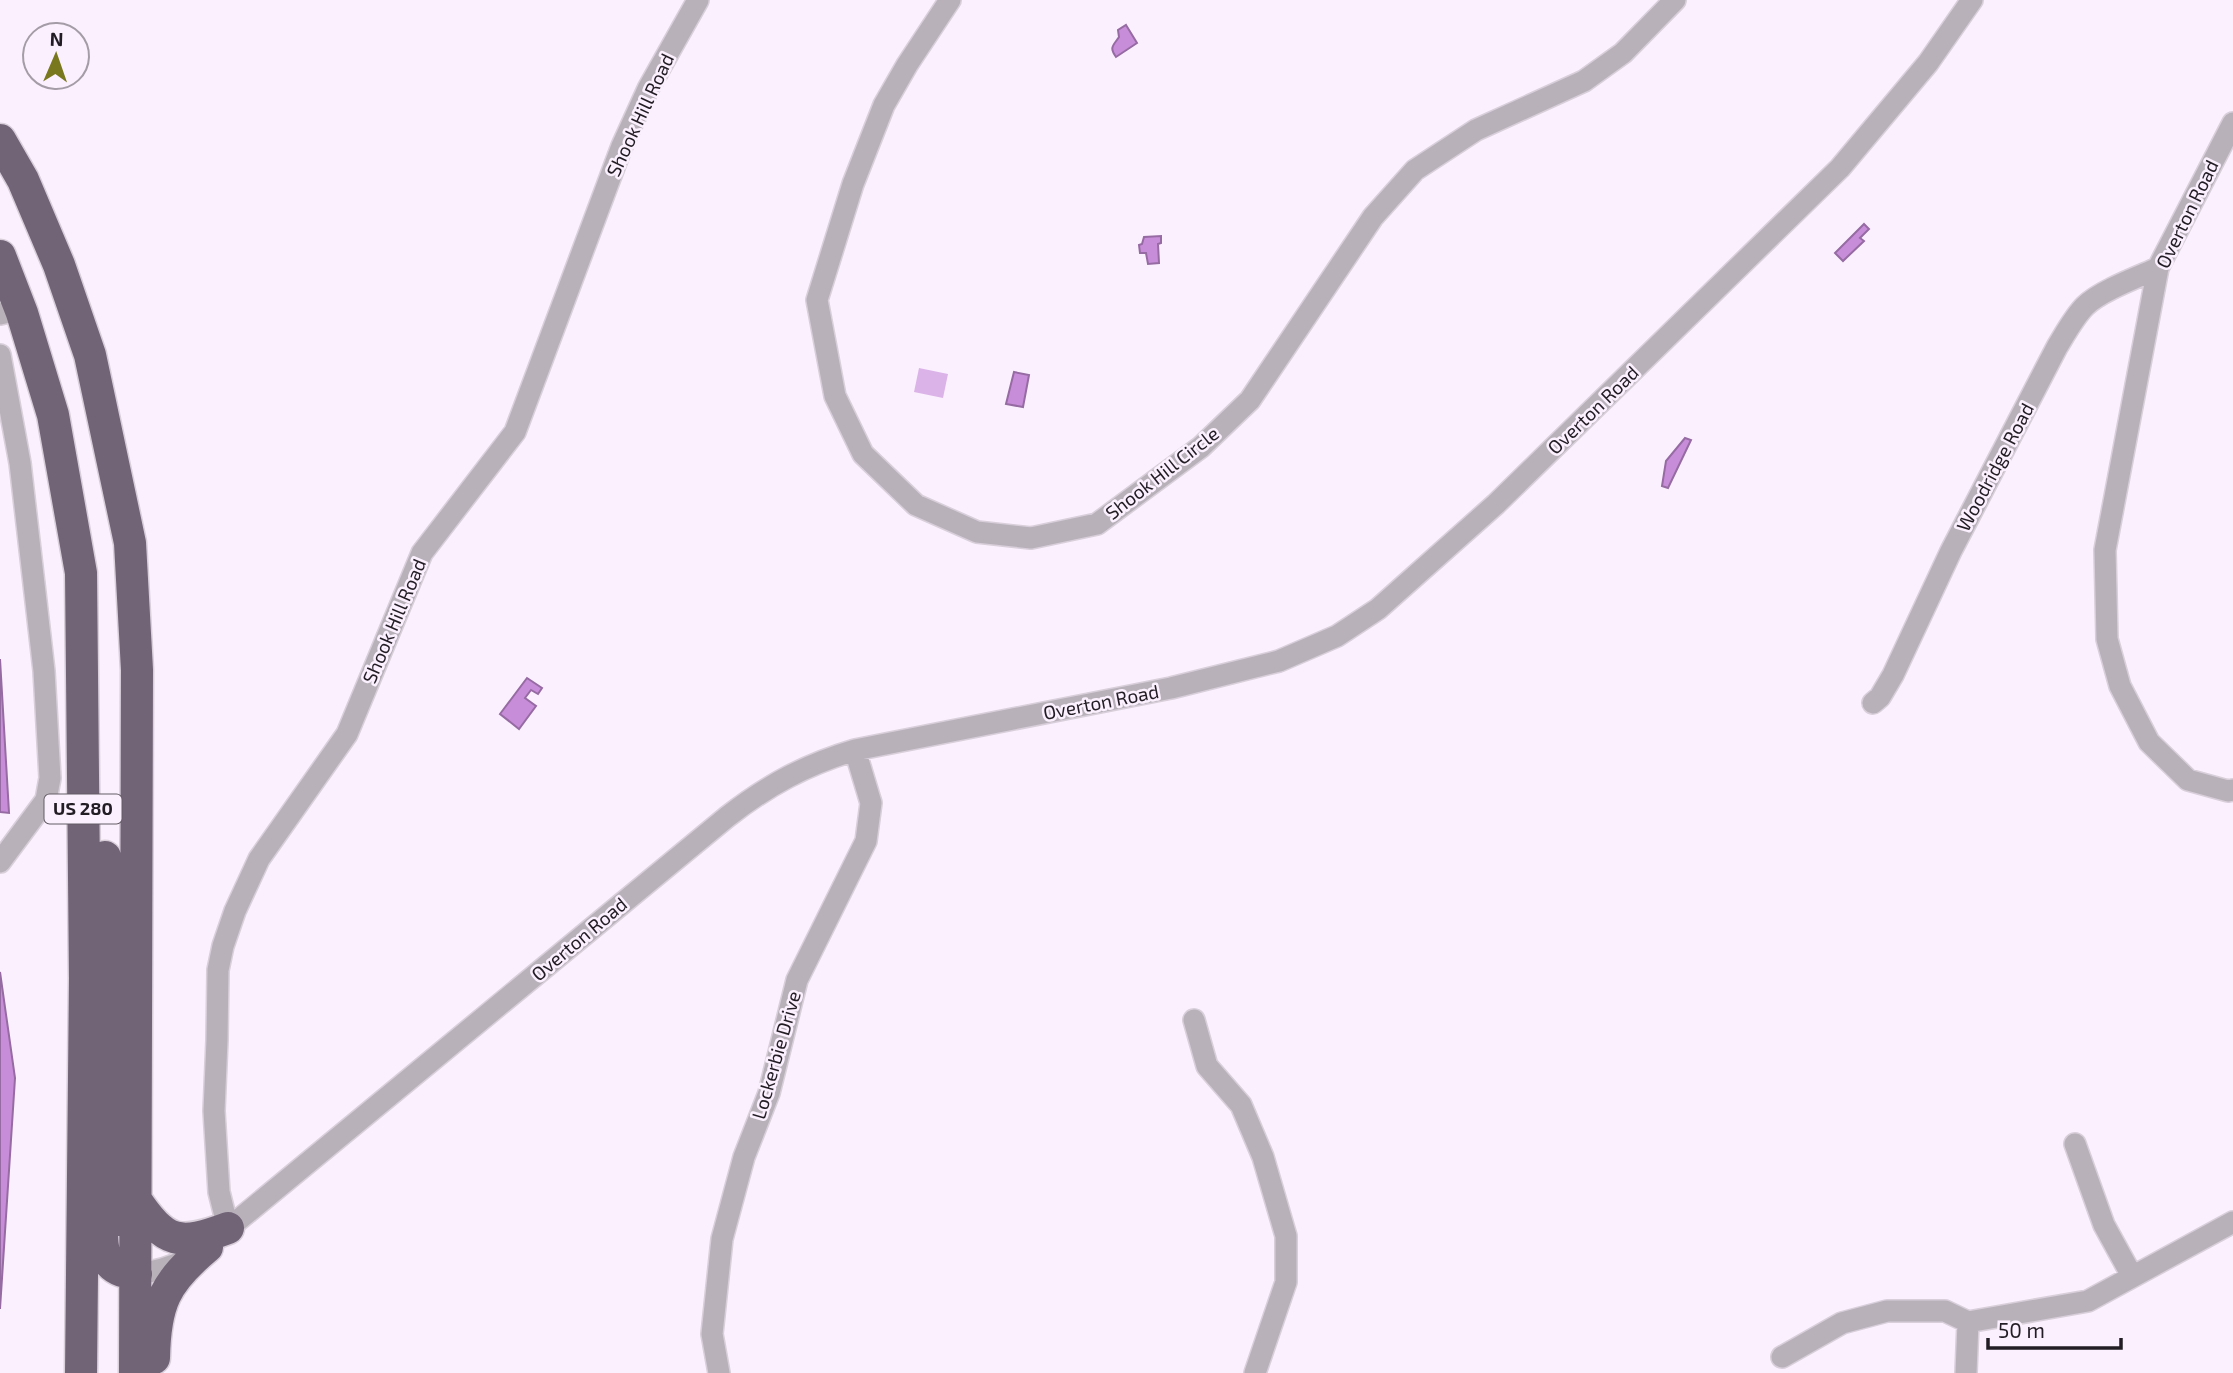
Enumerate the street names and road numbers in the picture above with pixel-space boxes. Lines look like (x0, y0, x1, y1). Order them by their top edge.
street label: Shook Hill Road (601, 50, 678, 180)
street label: Overton Road (2150, 156, 2223, 272)
street label: Overton Road (1542, 361, 1643, 459)
street label: Woodridge Road (1951, 399, 2038, 535)
street label: Shook Hill Circle (1100, 421, 1223, 524)
street label: Shook Hill Road (357, 555, 430, 687)
street label: Overton Road (1041, 679, 1161, 724)
road number: US 280 (44, 794, 122, 824)
street label: Overton Road (526, 892, 631, 985)
street label: Lockerbie Drive (746, 988, 805, 1122)

